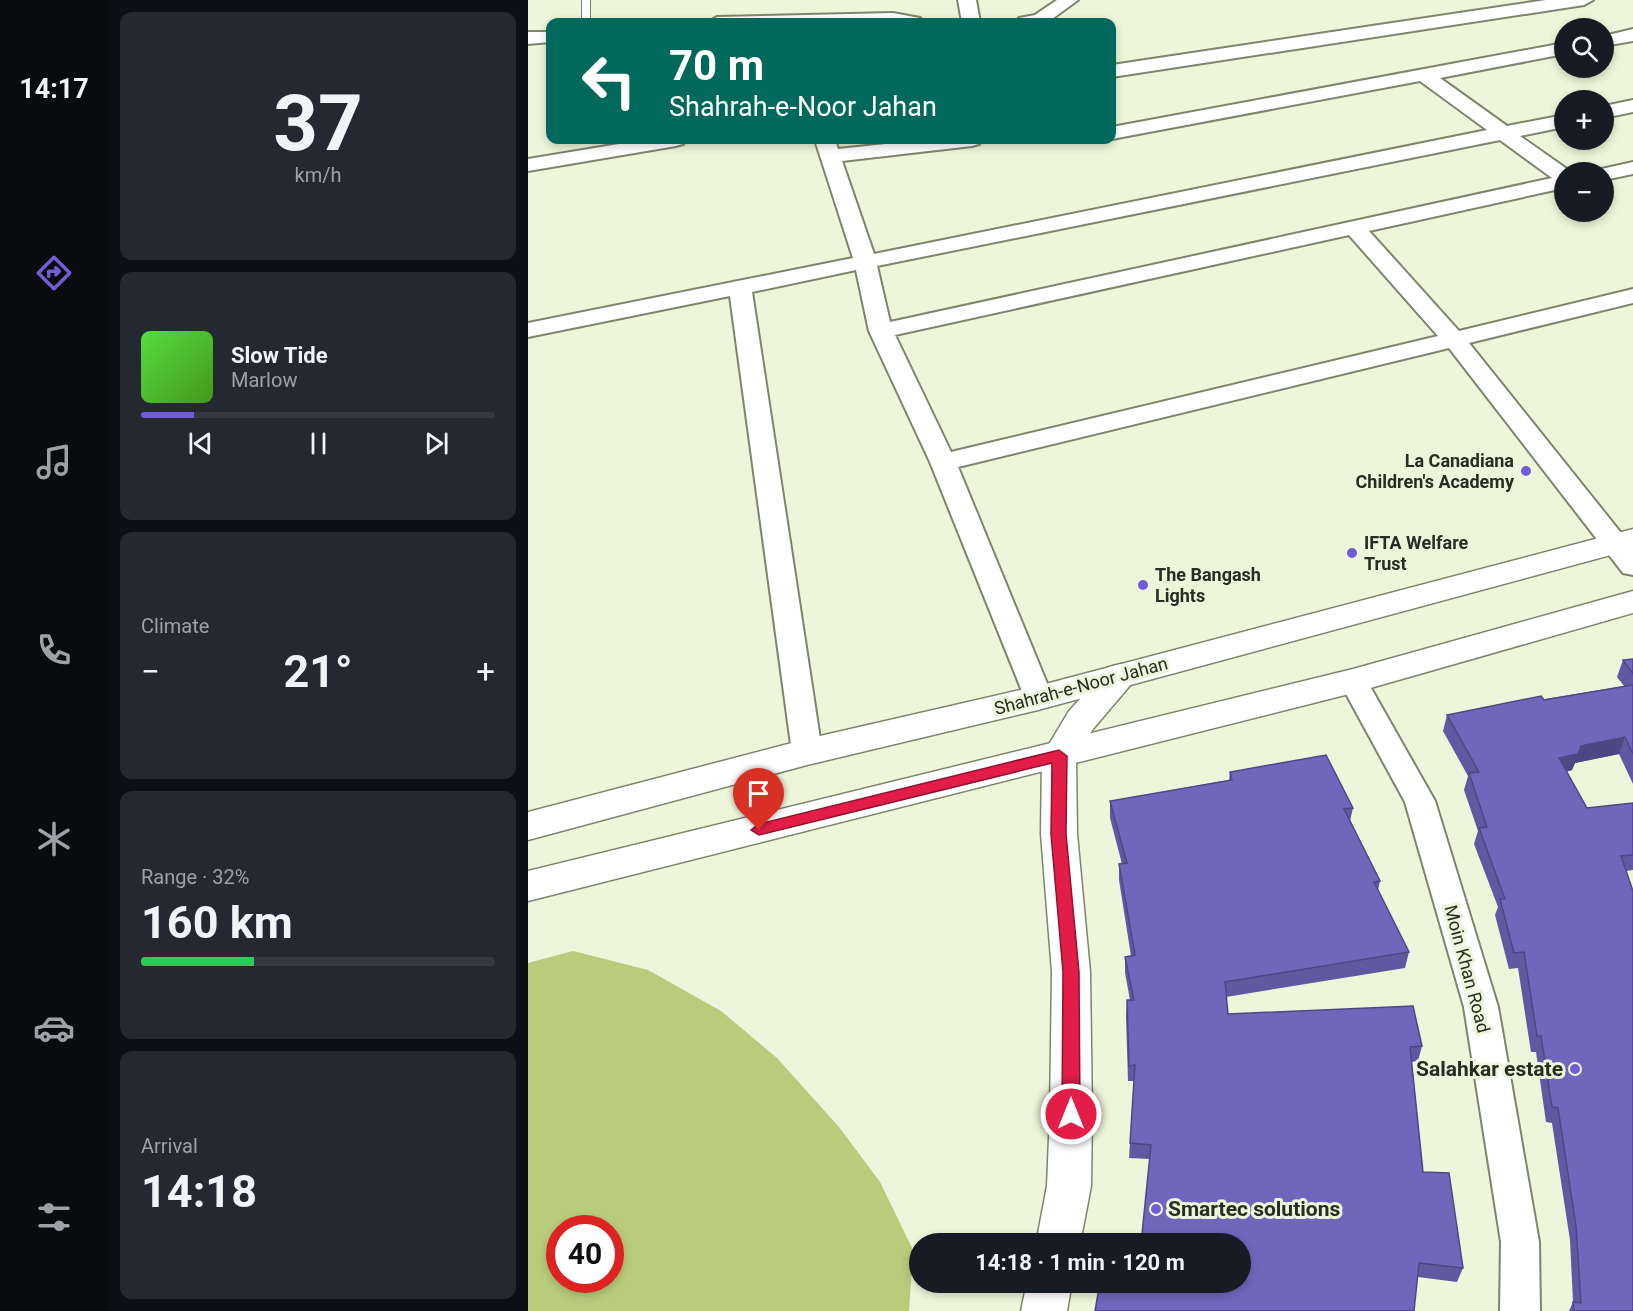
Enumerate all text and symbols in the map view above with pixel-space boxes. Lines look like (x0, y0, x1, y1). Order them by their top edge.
map controls (1554, 18, 1614, 222)
button: search (1554, 18, 1614, 78)
text: 70 m (669, 41, 764, 90)
icon: left (570, 42, 648, 120)
text: 14:17 (19, 73, 89, 105)
text: 37 (273, 78, 363, 169)
button: + (1554, 90, 1614, 150)
text: Shahrah-e-Noor Jahan (669, 91, 937, 123)
button: − (1554, 162, 1614, 222)
text: km/h (295, 163, 341, 187)
icon: directions (33, 252, 75, 294)
text: Slow Tide (231, 343, 328, 368)
text: Marlow (231, 368, 297, 392)
icon: previous (184, 427, 217, 460)
icon: pause (302, 427, 335, 460)
icon: next (420, 427, 453, 460)
icon: music (33, 441, 75, 483)
place label: La Canadiana Children's Academy (1356, 450, 1515, 492)
marker: La Canadiana Children's Academy (1519, 464, 1533, 478)
place label: IFTA Welfare Trust (1364, 532, 1469, 574)
marker: IFTA Welfare Trust (1345, 546, 1359, 560)
place label: The Bangash Lights (1155, 564, 1261, 606)
marker: The Bangash Lights (1136, 578, 1150, 592)
text: Climate (141, 614, 209, 638)
icon: phone (33, 629, 75, 671)
text: 21° (283, 645, 353, 698)
text: − (141, 652, 160, 691)
text: + (476, 652, 495, 691)
street label: Shahrah-e-Noor Jahan (992, 652, 1170, 719)
pin (733, 768, 784, 830)
icon: arrive (742, 777, 775, 810)
icon: climate (33, 818, 75, 860)
text: Range · 32% (141, 865, 249, 889)
text: 160 km (141, 896, 293, 949)
street label: Moin Khan Road (1440, 903, 1495, 1035)
icon: car (33, 1007, 75, 1049)
place label: Salahkar estate (1416, 1057, 1563, 1081)
marker: Salahkar estate (1568, 1062, 1582, 1076)
position arrow (1039, 1082, 1103, 1146)
text: Arrival (141, 1134, 198, 1158)
text: 14:18 (141, 1165, 257, 1218)
icon: filters (33, 1196, 75, 1238)
place label: Smartec solutions (1168, 1197, 1340, 1221)
marker: Smartec solutions (1149, 1202, 1163, 1216)
speed limit sign: 40 (546, 1215, 624, 1293)
text: 14:18 · 1 min · 120 m (975, 1250, 1185, 1275)

